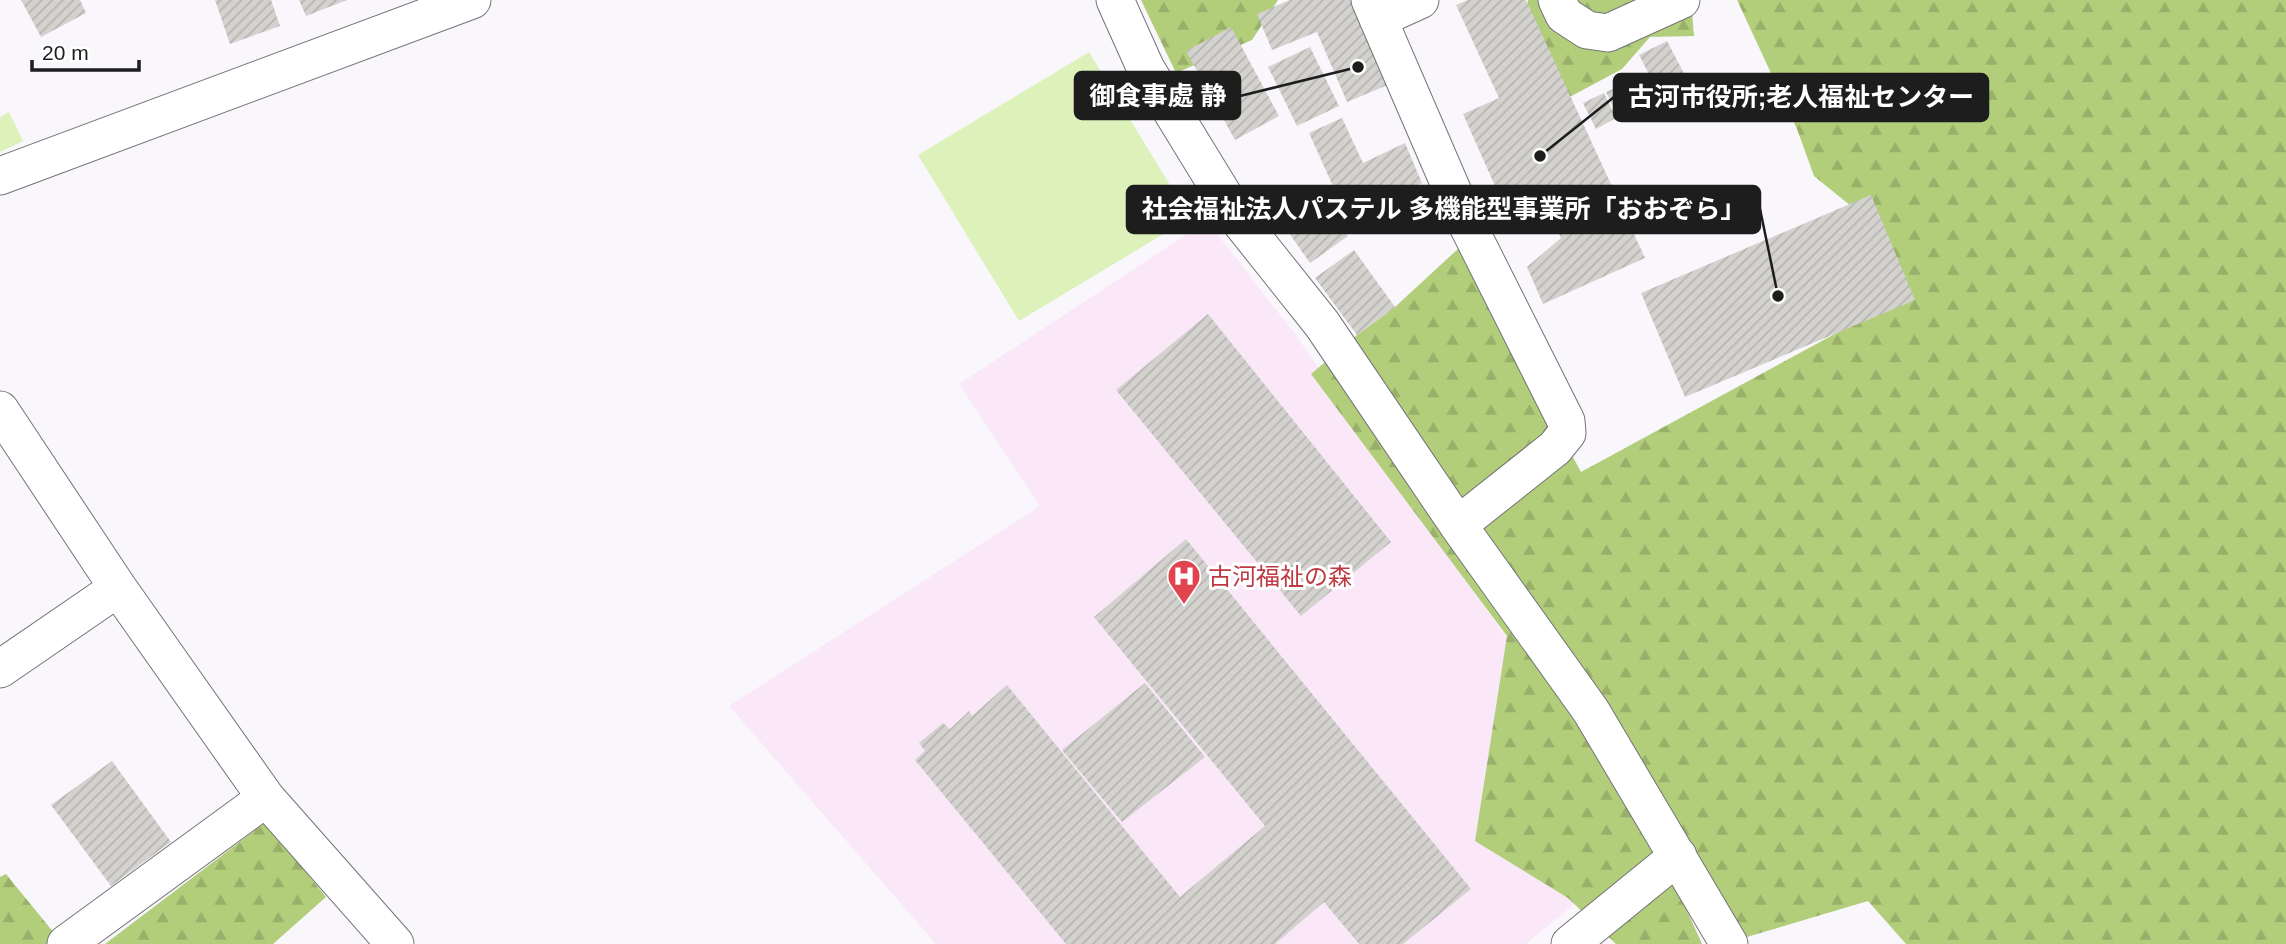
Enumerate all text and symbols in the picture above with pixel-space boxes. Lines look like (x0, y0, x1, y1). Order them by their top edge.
scale bar (32, 28, 138, 72)
text: 20 m (42, 41, 89, 64)
callout: 御食事處 静 (1075, 72, 1240, 119)
callout: 古河市役所;老人福祉センター (1614, 74, 1988, 121)
text: 御食事處 静 (1089, 81, 1227, 111)
text: 古河市役所;老人福祉センター (1628, 82, 1974, 112)
callout: 社会福祉法人パステル 多機能型事業所「おおぞら」 (1127, 186, 1760, 233)
text: 社会福祉法人パステル 多機能型事業所「おおぞら」 (1141, 194, 1747, 224)
hospital icon: 古河福祉の森 (1165, 557, 1203, 606)
place label: 古河福祉の森 (1208, 563, 1352, 590)

